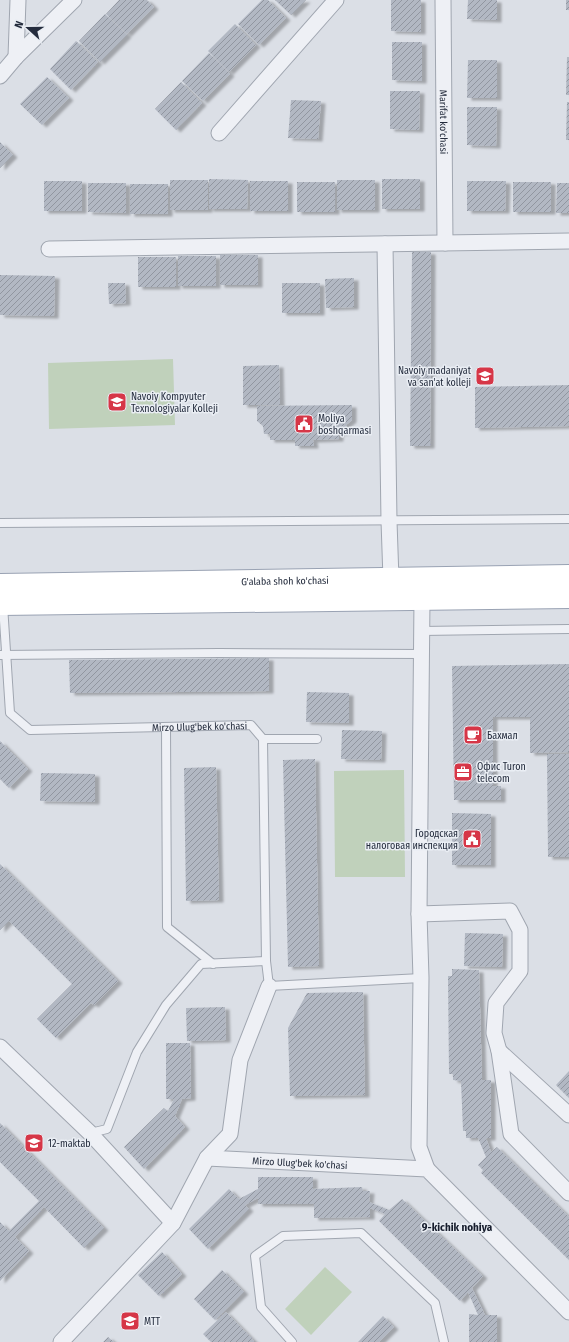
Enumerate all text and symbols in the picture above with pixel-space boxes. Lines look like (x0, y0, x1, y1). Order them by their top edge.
north arrow (8, 8, 48, 48)
text: N (12, 19, 26, 30)
street label: Marifat ko'chasi (437, 90, 449, 154)
place label: Navoiy madaniyat va san'at kolleji (398, 365, 472, 389)
school or university icon: Navoiy madaniyat va san'at kolleji (474, 365, 496, 387)
school or university icon: Navoiy Kompyuter Texnologiyalar Kolleji (106, 391, 128, 413)
place label: Navoiy Kompyuter Texnologiyalar Kolleji (131, 391, 218, 415)
public building icon: Moliya boshqarmasi (293, 413, 315, 435)
place label: Moliya boshqarmasi (318, 413, 371, 437)
street label: G'alaba shoh ko'chasi (241, 575, 329, 588)
street label: Mirzo Ulug'bek ko'chasi (152, 720, 247, 734)
cafe icon: Бахмал (462, 724, 484, 746)
place label: Бахмал (487, 730, 518, 742)
office icon: Офис Turon telecom (452, 761, 474, 783)
place label: Офис Turon telecom (477, 761, 526, 785)
place label: Городская налоговая инспекция (366, 828, 458, 852)
public building icon: Городская налоговая инспекция (461, 828, 483, 850)
school or university icon: 12-maktab (23, 1132, 45, 1154)
place label: 12-maktab (48, 1138, 91, 1150)
street label: Mirzo Ulug'bek ko'chasi (252, 1155, 348, 1172)
district label: 9-kichik nohiya (422, 1221, 493, 1234)
school or university icon: MTT (119, 1310, 141, 1332)
place label: MTT (144, 1316, 161, 1328)

